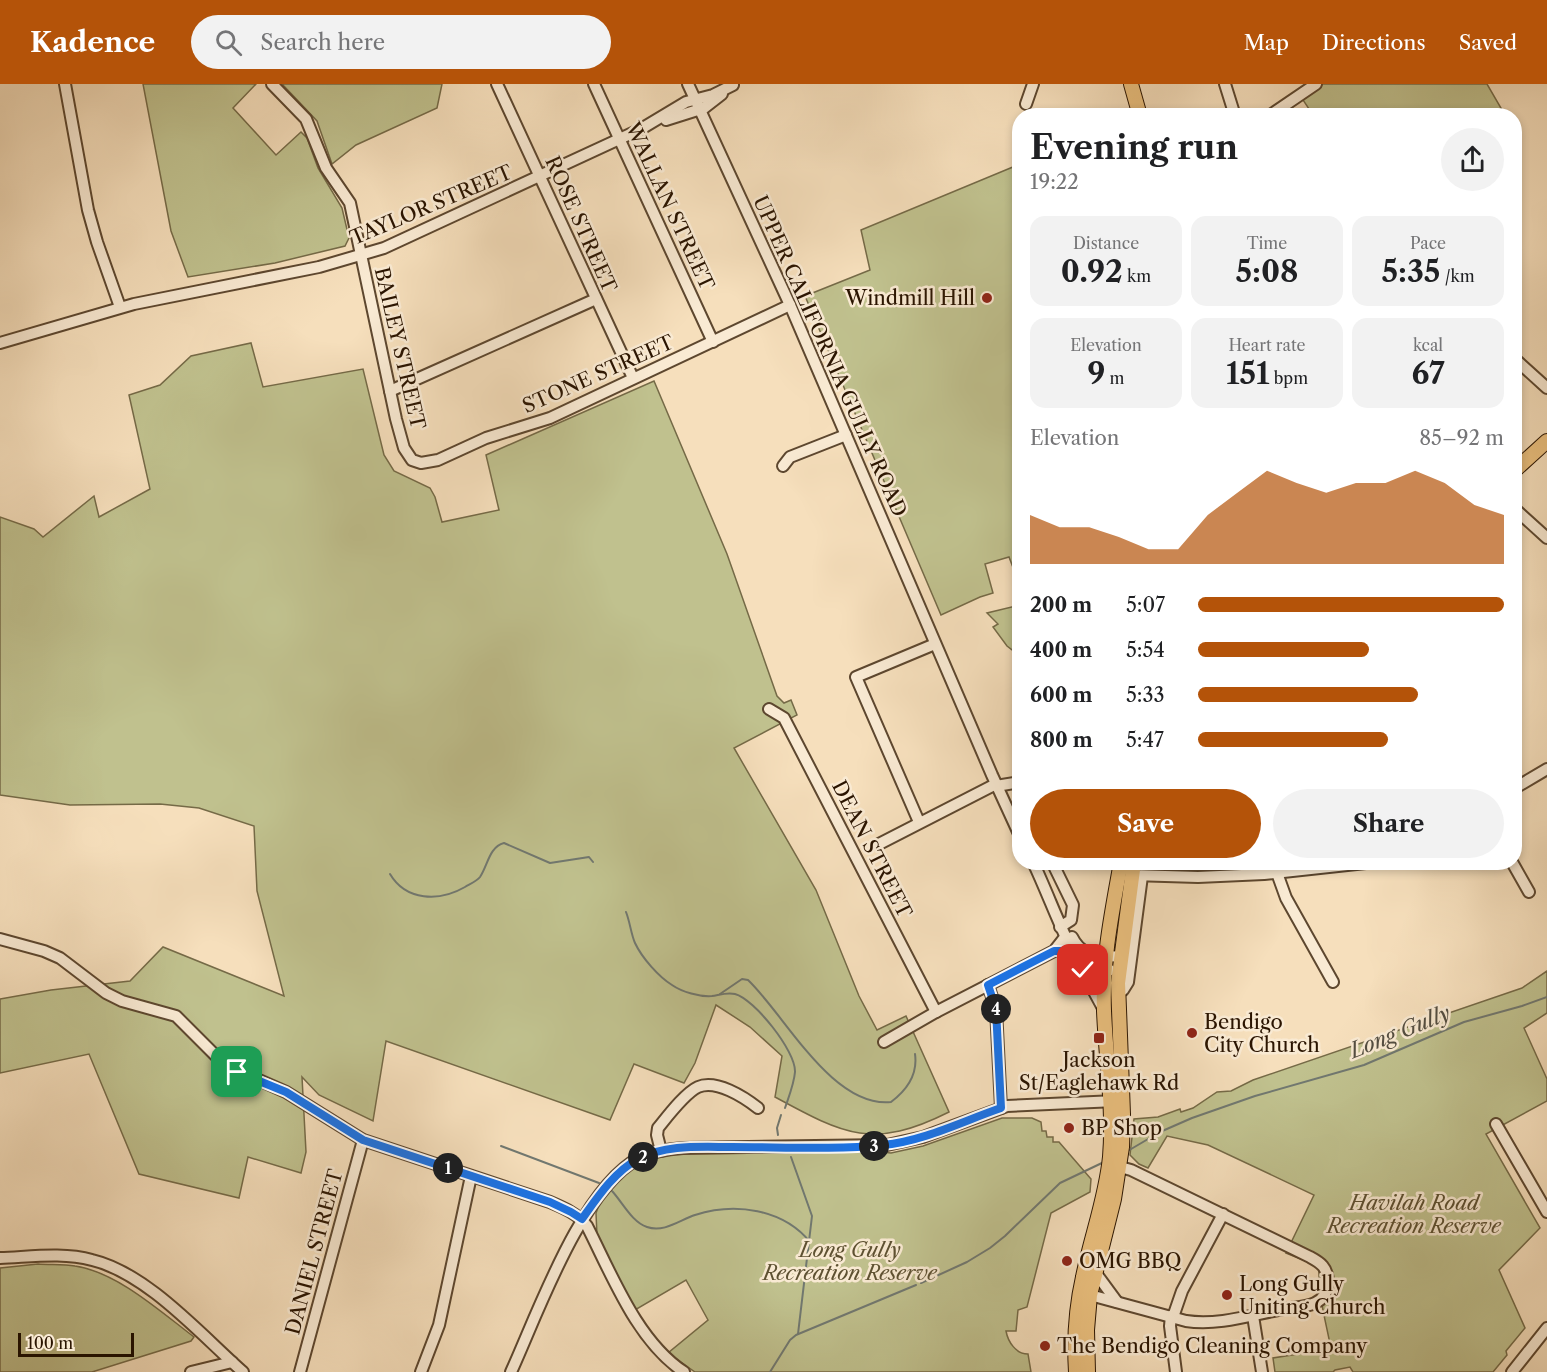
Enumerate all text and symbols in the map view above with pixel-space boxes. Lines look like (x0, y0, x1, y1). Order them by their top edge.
search box (191, 15, 611, 69)
text: Kadence (30, 25, 155, 59)
icon: search (212, 26, 245, 59)
text: Search here (260, 29, 385, 56)
text: Map (1244, 30, 1289, 55)
text: Directions (1322, 30, 1426, 55)
text: Saved (1459, 30, 1517, 55)
street label: WALLAN STREET (620, 117, 719, 294)
text: Evening run (1030, 127, 1238, 168)
button: share (1441, 128, 1504, 191)
street label: ROSE STREET (540, 152, 622, 296)
street label: TAYLOR STREET (346, 160, 516, 250)
text: 19:22 (1030, 170, 1079, 194)
street label: UPPER CALIFORNIA GULLY ROAD (748, 192, 912, 520)
text: Distance (1073, 233, 1139, 253)
text: Time (1247, 233, 1287, 253)
text: Pace (1410, 233, 1446, 253)
text: 0.92 (1061, 253, 1123, 290)
text: 5:08 (1235, 253, 1299, 290)
text: 5:35 (1381, 253, 1440, 290)
street label: BAILEY STREET (370, 265, 430, 431)
text: km (1123, 266, 1151, 286)
text: /km (1440, 266, 1475, 286)
place label: Windmill Hill (844, 286, 975, 310)
marker: Windmill Hill (980, 291, 994, 305)
street label: STONE STREET (519, 330, 677, 418)
text: Elevation (1070, 335, 1142, 355)
text: Heart rate (1228, 335, 1306, 355)
text: kcal (1413, 335, 1443, 355)
text: 9 (1087, 355, 1105, 392)
text: 151 (1226, 355, 1269, 392)
text: 67 (1411, 355, 1445, 392)
text: m (1105, 368, 1125, 388)
text: bpm (1269, 368, 1308, 388)
text: Elevation (1030, 426, 1119, 450)
text: 85–92 m (1419, 426, 1504, 450)
text: 200 m (1030, 593, 1092, 617)
text: 5:07 (1126, 593, 1165, 617)
text: 400 m (1030, 638, 1092, 662)
text: 5:54 (1126, 638, 1165, 662)
text: 600 m (1030, 683, 1092, 707)
text: 5:33 (1126, 683, 1165, 707)
text: 800 m (1030, 728, 1093, 752)
text: 5:47 (1126, 728, 1164, 752)
street label: DEAN STREET (827, 776, 917, 922)
button: Save (1030, 789, 1261, 858)
button: Share (1273, 789, 1504, 858)
pin (1057, 944, 1108, 995)
icon: check (1066, 953, 1099, 986)
pin: 4 (981, 994, 1011, 1024)
text: 4 (991, 999, 1001, 1019)
water label: Long Gully (1344, 1000, 1454, 1064)
place label: Bendigo City Church (1204, 1010, 1320, 1057)
marker: Bendigo City Church (1185, 1026, 1199, 1040)
marker: Jackson St/Eaglehawk Rd (1092, 1031, 1106, 1045)
pin (211, 1046, 262, 1097)
place label: Jackson St/Eaglehawk Rd (1019, 1048, 1179, 1095)
icon: arrive (220, 1055, 253, 1088)
place label: BP Shop (1081, 1116, 1162, 1140)
marker: BP Shop (1062, 1121, 1076, 1135)
pin: 3 (859, 1131, 889, 1161)
text: 3 (869, 1136, 879, 1156)
pin: 2 (628, 1142, 658, 1172)
text: 2 (638, 1147, 648, 1167)
pin: 1 (433, 1153, 463, 1183)
text: 1 (444, 1158, 452, 1178)
street label: DANIEL STREET (280, 1167, 348, 1337)
park label: Havilah Road Recreation Reserve (1325, 1191, 1502, 1238)
park label: Long Gully Recreation Reserve (761, 1238, 938, 1285)
place label: OMG BBQ (1079, 1249, 1182, 1273)
marker: OMG BBQ (1060, 1254, 1074, 1268)
place label: Long Gully Uniting Church (1239, 1272, 1386, 1319)
marker: Long Gully Uniting Church (1220, 1288, 1234, 1302)
scale bar (18, 1330, 134, 1358)
text: 100 m (27, 1333, 73, 1353)
place label: The Bendigo Cleaning Company (1057, 1334, 1368, 1358)
marker: The Bendigo Cleaning Company (1038, 1339, 1052, 1353)

